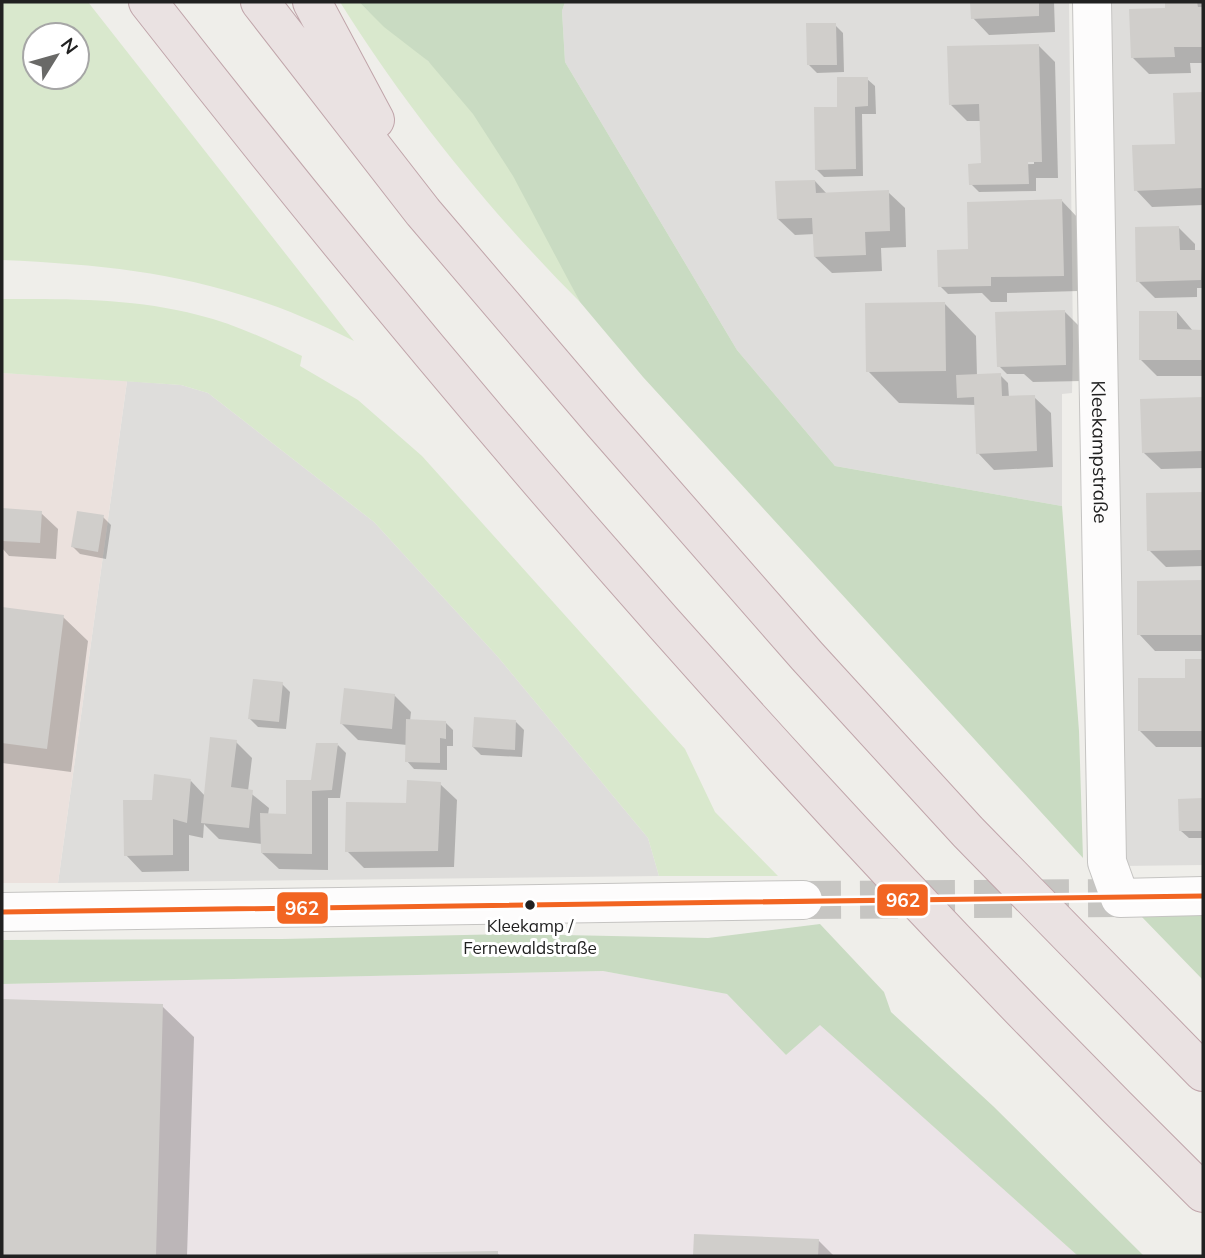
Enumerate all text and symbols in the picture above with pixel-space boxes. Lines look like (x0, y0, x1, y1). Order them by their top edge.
north arrow (21, 21, 91, 91)
text: N (56, 33, 83, 59)
street label: Kleekampstraße (1087, 380, 1113, 524)
line badge: 962 (876, 883, 929, 917)
text: 962 (886, 888, 920, 912)
line badge: 962 (276, 891, 329, 925)
text: 962 (285, 896, 319, 920)
marker: Kleekamp / Fernewaldstraße (523, 898, 537, 912)
place label: Kleekamp / Fernewaldstraße (463, 915, 597, 958)

